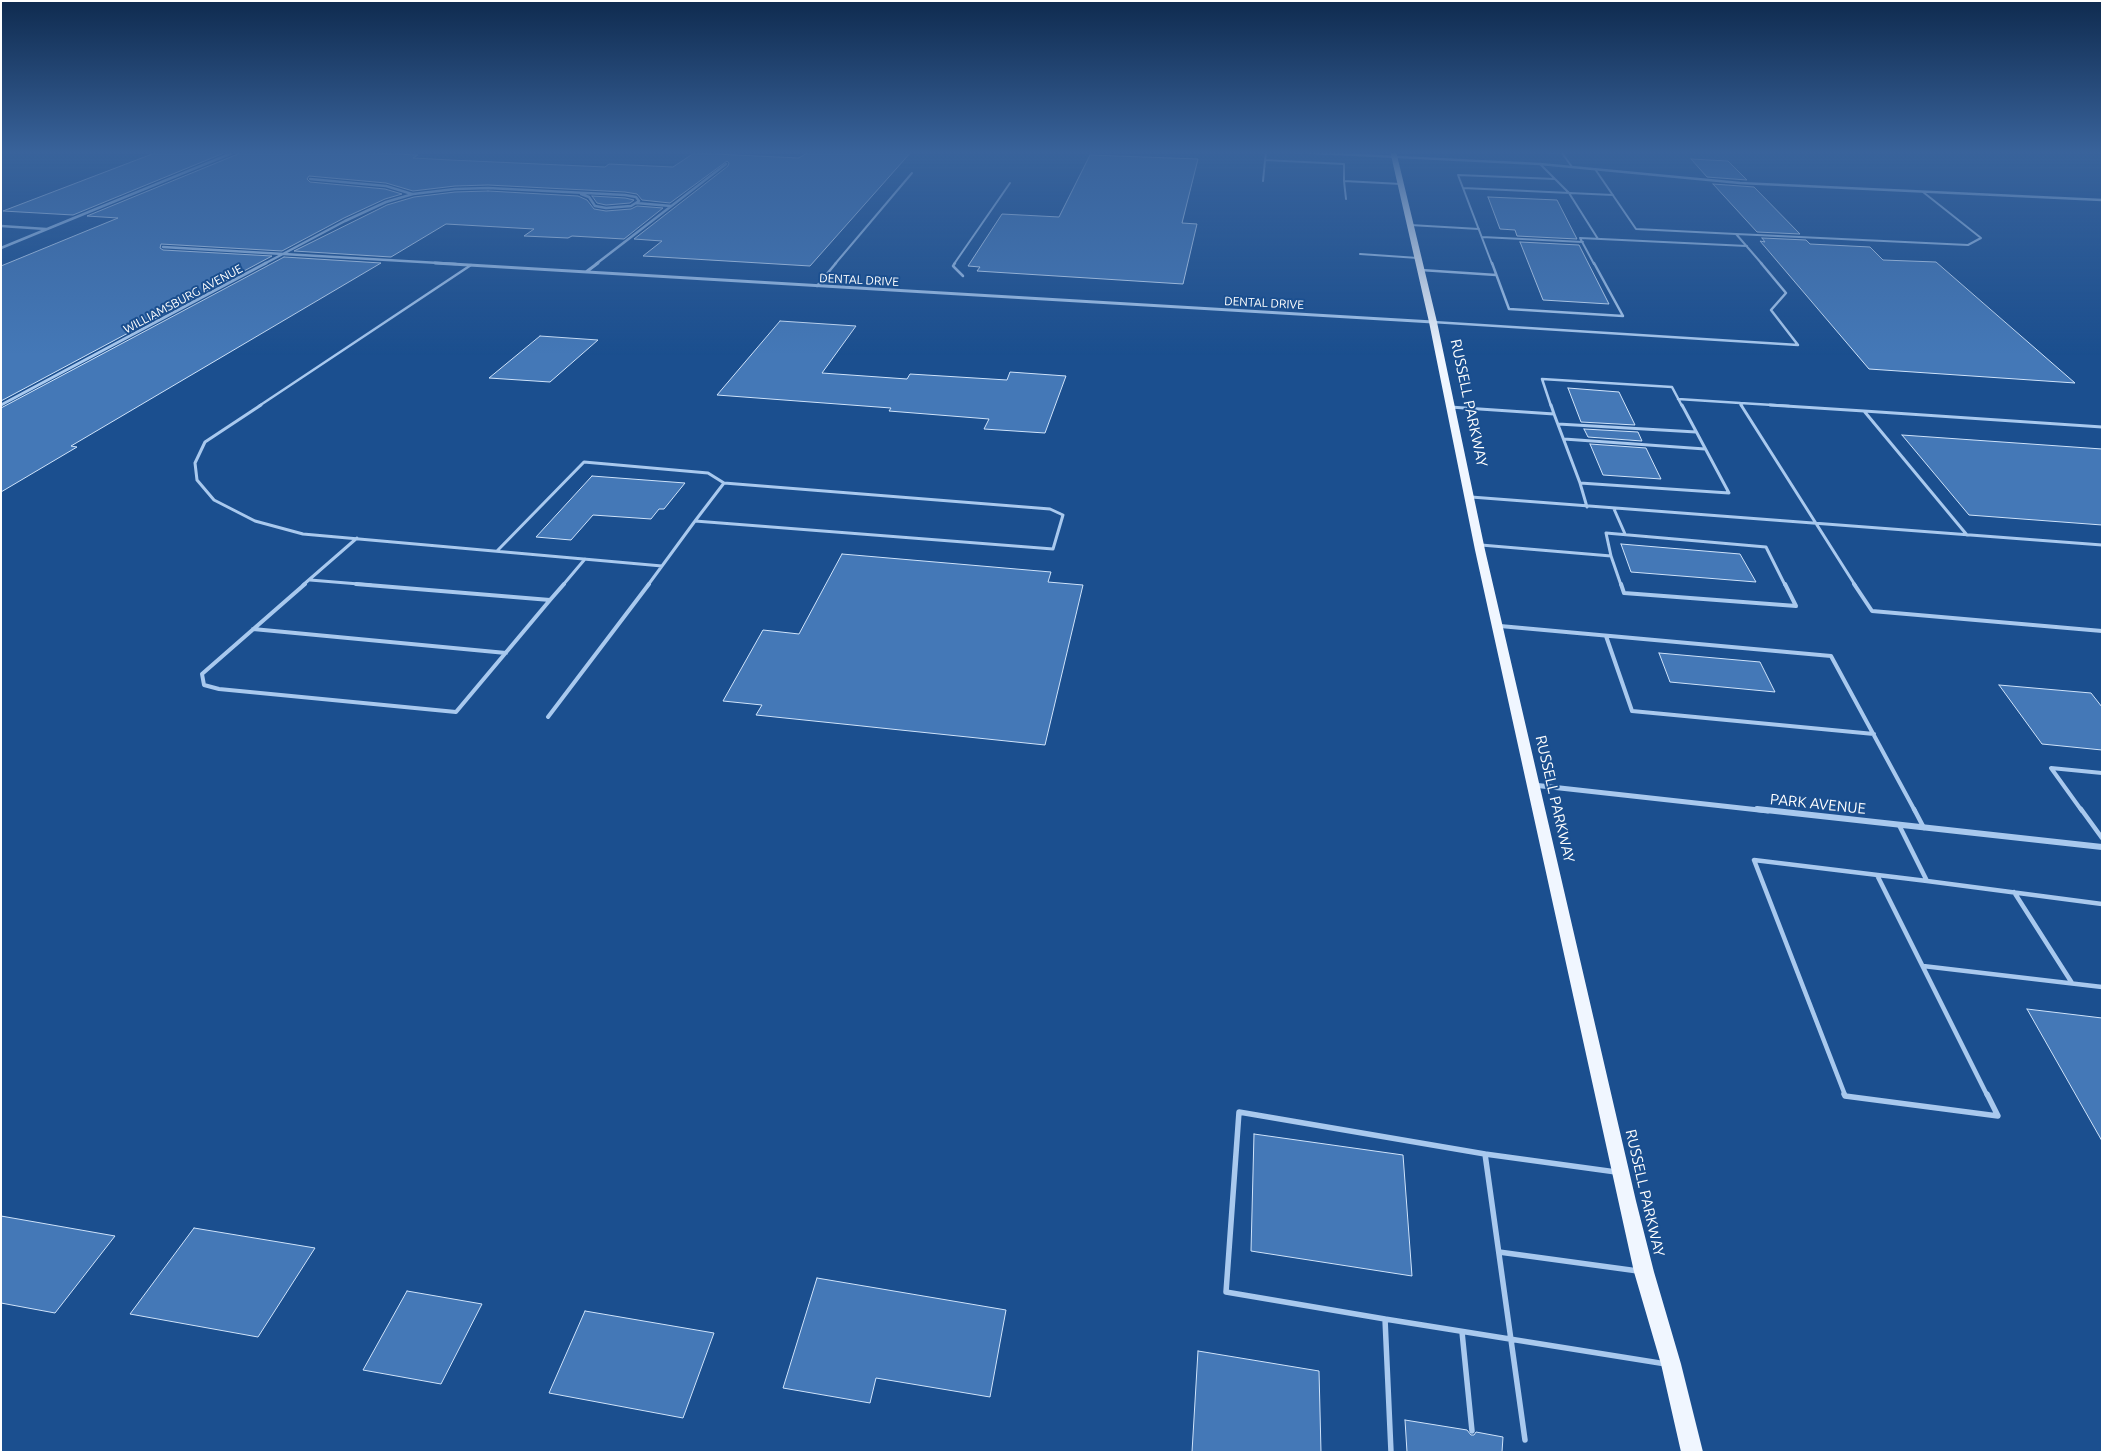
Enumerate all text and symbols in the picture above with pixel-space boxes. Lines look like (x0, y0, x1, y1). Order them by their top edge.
street label: WILLIAMSBURG AVENUE (121, 261, 245, 337)
street label: DENTAL DRIVE (819, 271, 899, 289)
street label: DENTAL DRIVE (1224, 294, 1304, 312)
street label: RUSSELL PARKWAY (1447, 337, 1491, 469)
street label: RUSSELL PARKWAY (1532, 734, 1578, 864)
street label: PARK AVENUE (1769, 790, 1867, 818)
street label: RUSSELL PARKWAY (1622, 1128, 1668, 1258)

